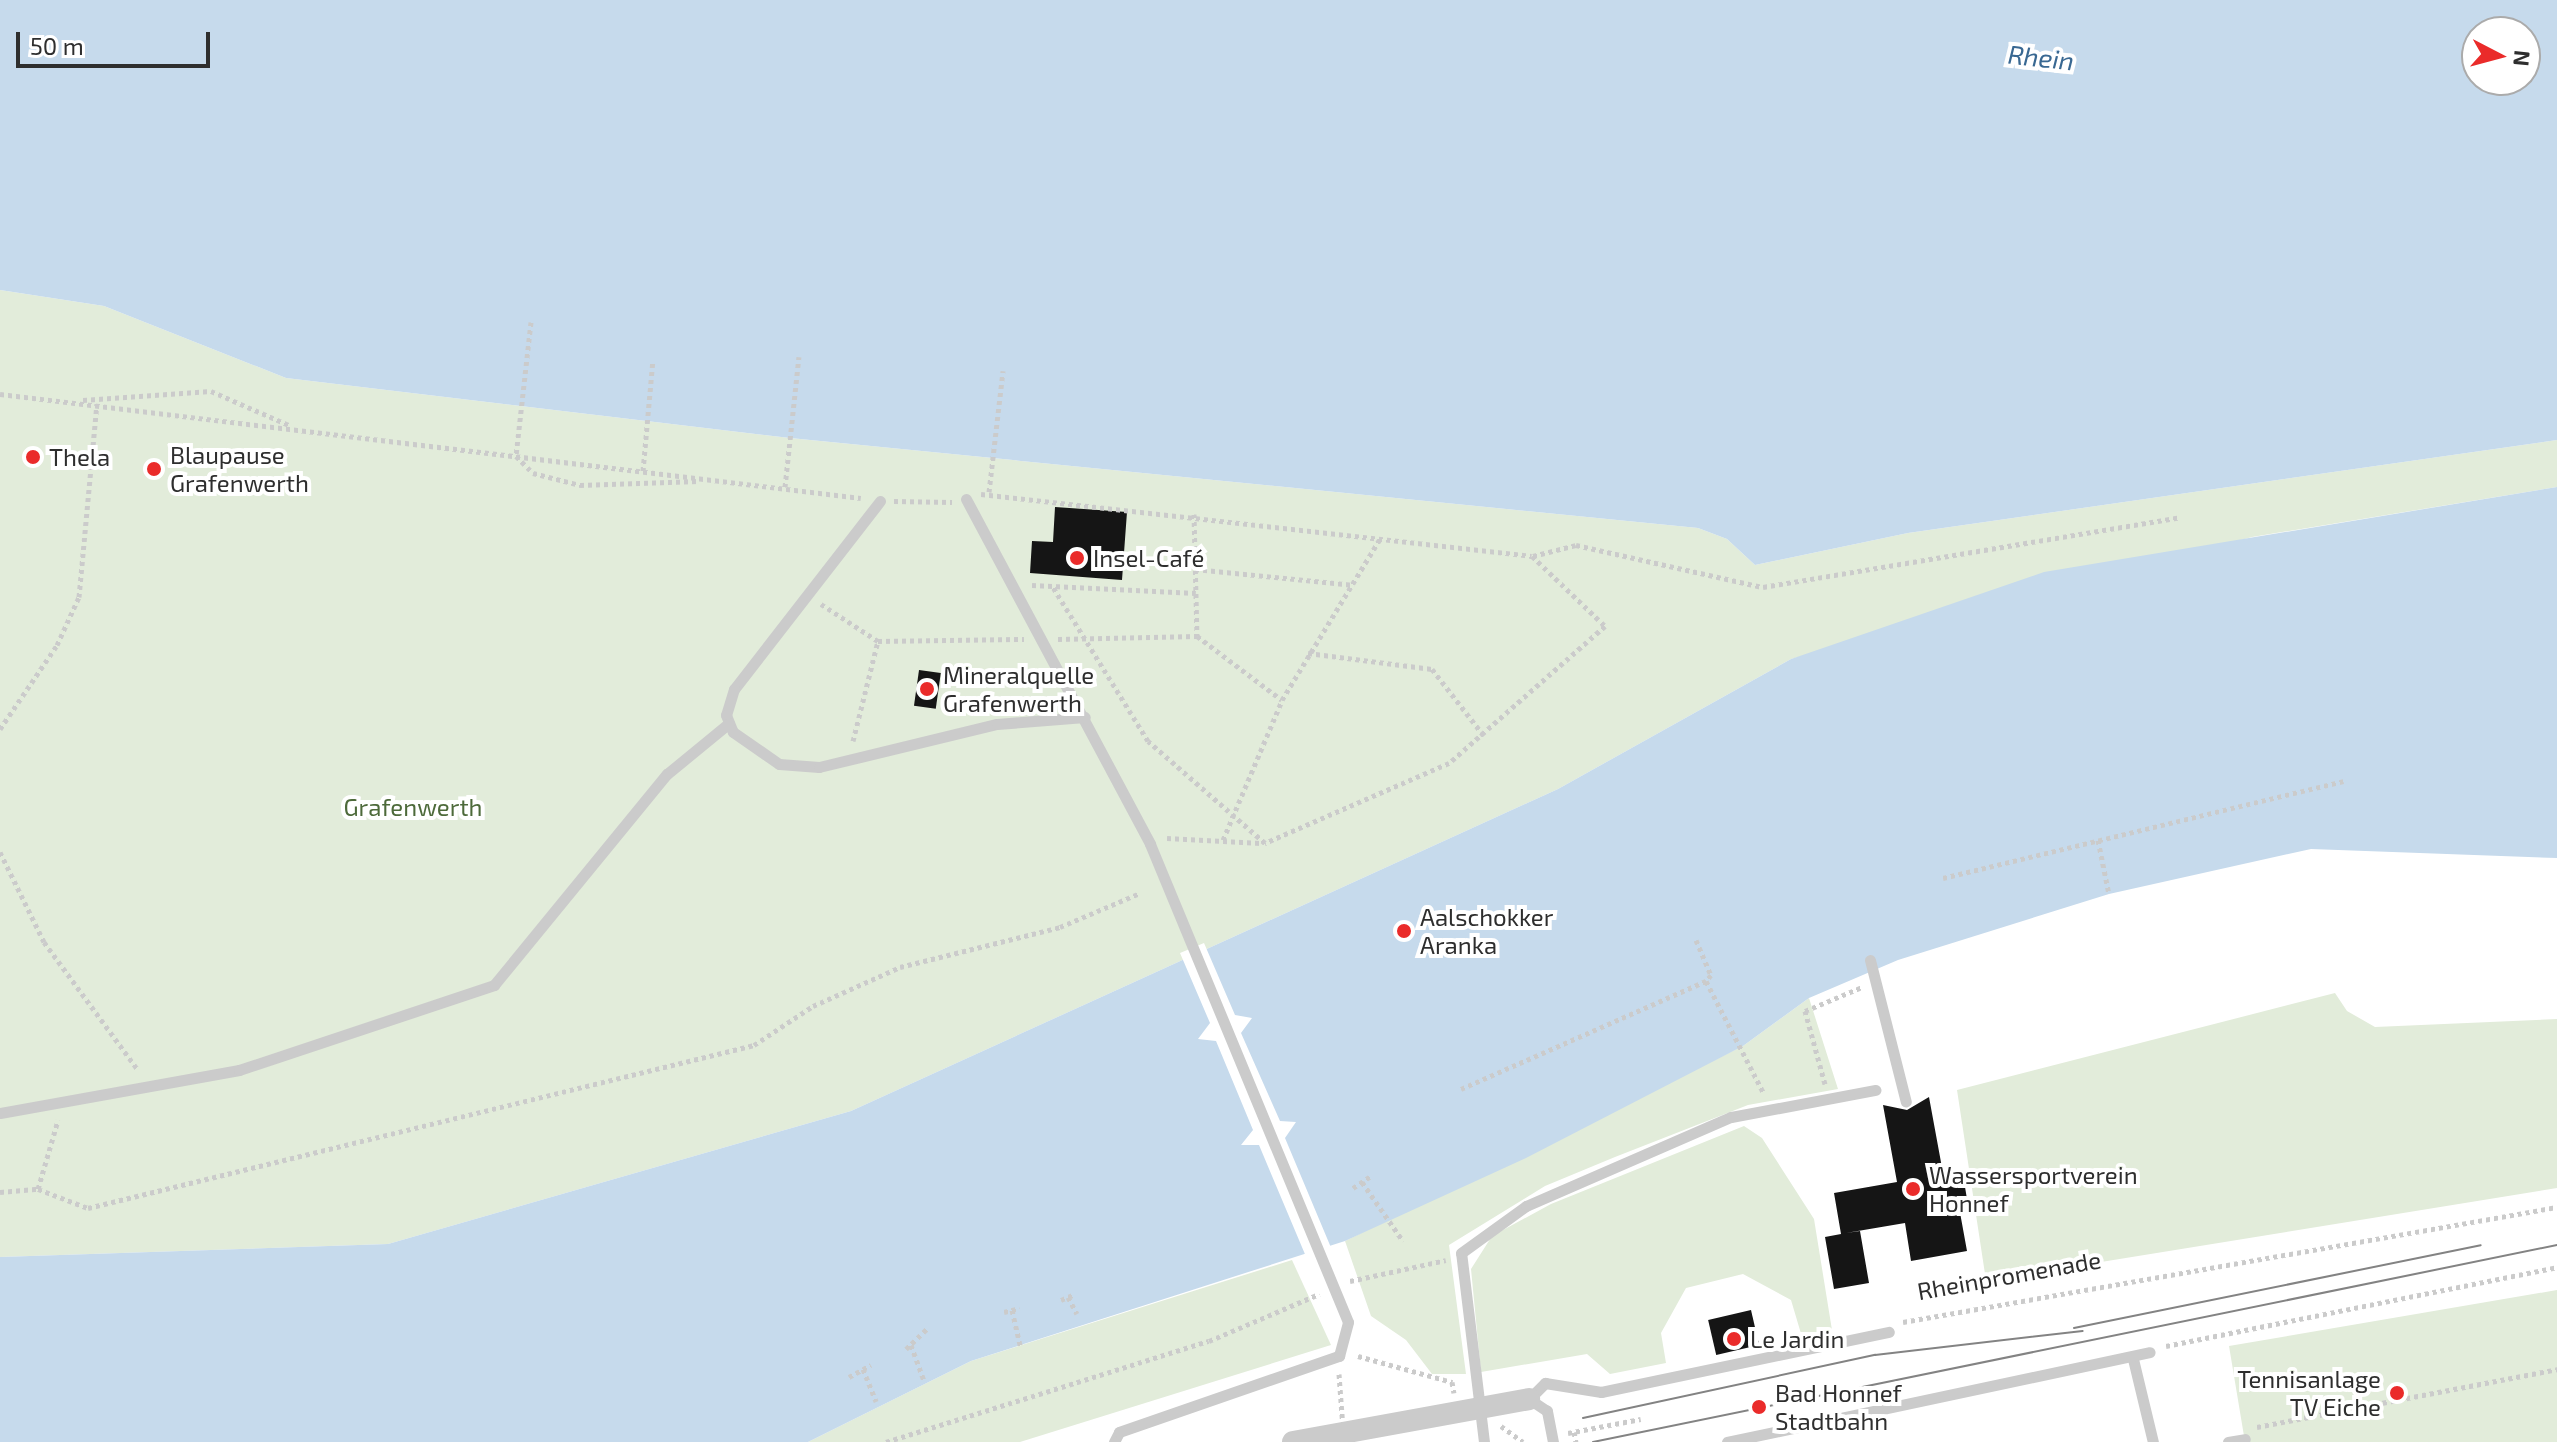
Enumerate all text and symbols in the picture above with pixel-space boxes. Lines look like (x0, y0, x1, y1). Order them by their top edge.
scale bar (20, 16, 214, 66)
north arrow (2461, 16, 2541, 96)
text: 50 m (30, 31, 84, 60)
water label: Rhein (2006, 38, 2076, 76)
text: N (2509, 49, 2537, 68)
place label: Blaupause Grafenwerth (170, 441, 309, 497)
place label: Thela (49, 443, 110, 471)
marker: Thela (24, 448, 42, 466)
marker: Blaupause Grafenwerth (145, 460, 163, 478)
place label: Insel-Café (1093, 544, 1204, 572)
marker: Insel-Café (1068, 549, 1086, 567)
place label: Mineralquelle Grafenwerth (943, 661, 1094, 717)
marker: Mineralquelle Grafenwerth (918, 680, 936, 698)
park label: Grafenwerth (344, 793, 482, 821)
place label: Aalschokker Aranka (1420, 903, 1553, 959)
marker: Aalschokker Aranka (1395, 922, 1413, 940)
place label: Wassersportverein Honnef (1929, 1161, 2138, 1217)
marker: Wassersportverein Honnef (1904, 1180, 1922, 1198)
street label: Rheinpromenade (1915, 1245, 2103, 1305)
place label: Le Jardin (1750, 1325, 1845, 1353)
marker: Le Jardin (1725, 1330, 1743, 1348)
place label: Tennisanlage TV Eiche (2237, 1365, 2381, 1421)
place label: Bad Honnef Stadtbahn (1775, 1379, 1902, 1435)
marker: Tennisanlage TV Eiche (2388, 1384, 2406, 1402)
marker: Bad Honnef Stadtbahn (1750, 1398, 1768, 1416)

